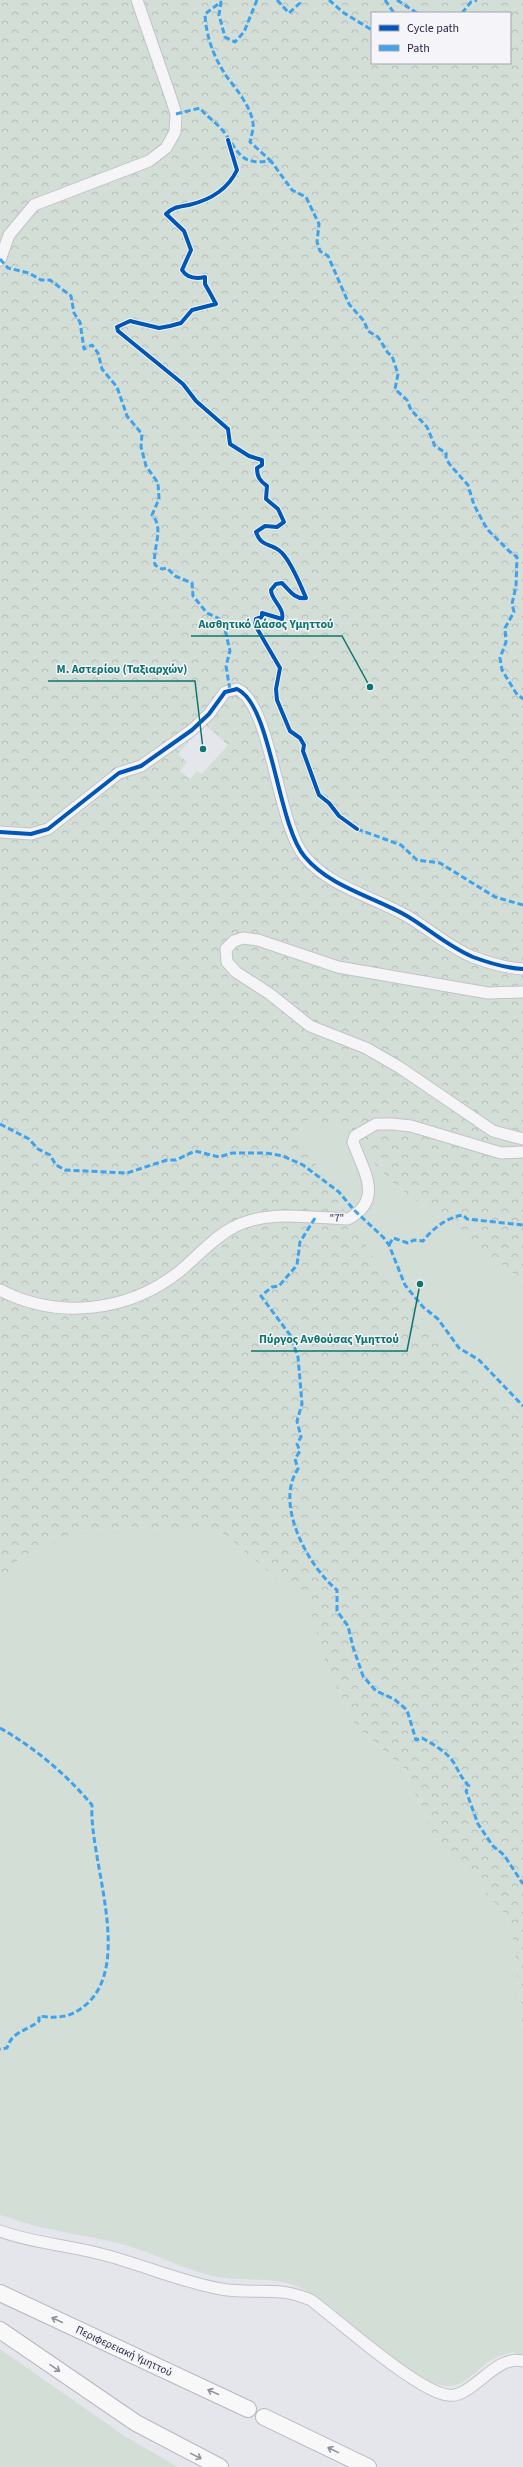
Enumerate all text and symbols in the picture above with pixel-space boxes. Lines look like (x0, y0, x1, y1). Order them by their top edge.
legend (371, 12, 511, 64)
text: Cycle path (407, 20, 459, 37)
text: Path (407, 40, 430, 57)
callout: Αισθητικό Δάσος Υμηττού (191, 612, 342, 636)
text: Αισθητικό Δάσος Υμηττού (197, 616, 334, 633)
callout: Μ. Αστερίου (Ταξιαρχών) (48, 657, 195, 681)
text: Μ. Αστερίου (Ταξιαρχών) (57, 661, 187, 678)
street label: "7" (329, 1210, 345, 1226)
callout: Πύργος Ανθούσας Υμηττού (251, 1327, 407, 1351)
text: Πύργος Ανθούσας Υμηττού (259, 1331, 399, 1348)
one-way arrow (51, 2315, 63, 2323)
street label: Περιφερειακή Υμηττού (73, 2322, 175, 2380)
one-way arrow (49, 2364, 60, 2372)
one-way arrow (207, 2388, 219, 2395)
one-way arrow (327, 2446, 339, 2453)
one-way arrow (190, 2453, 202, 2460)

